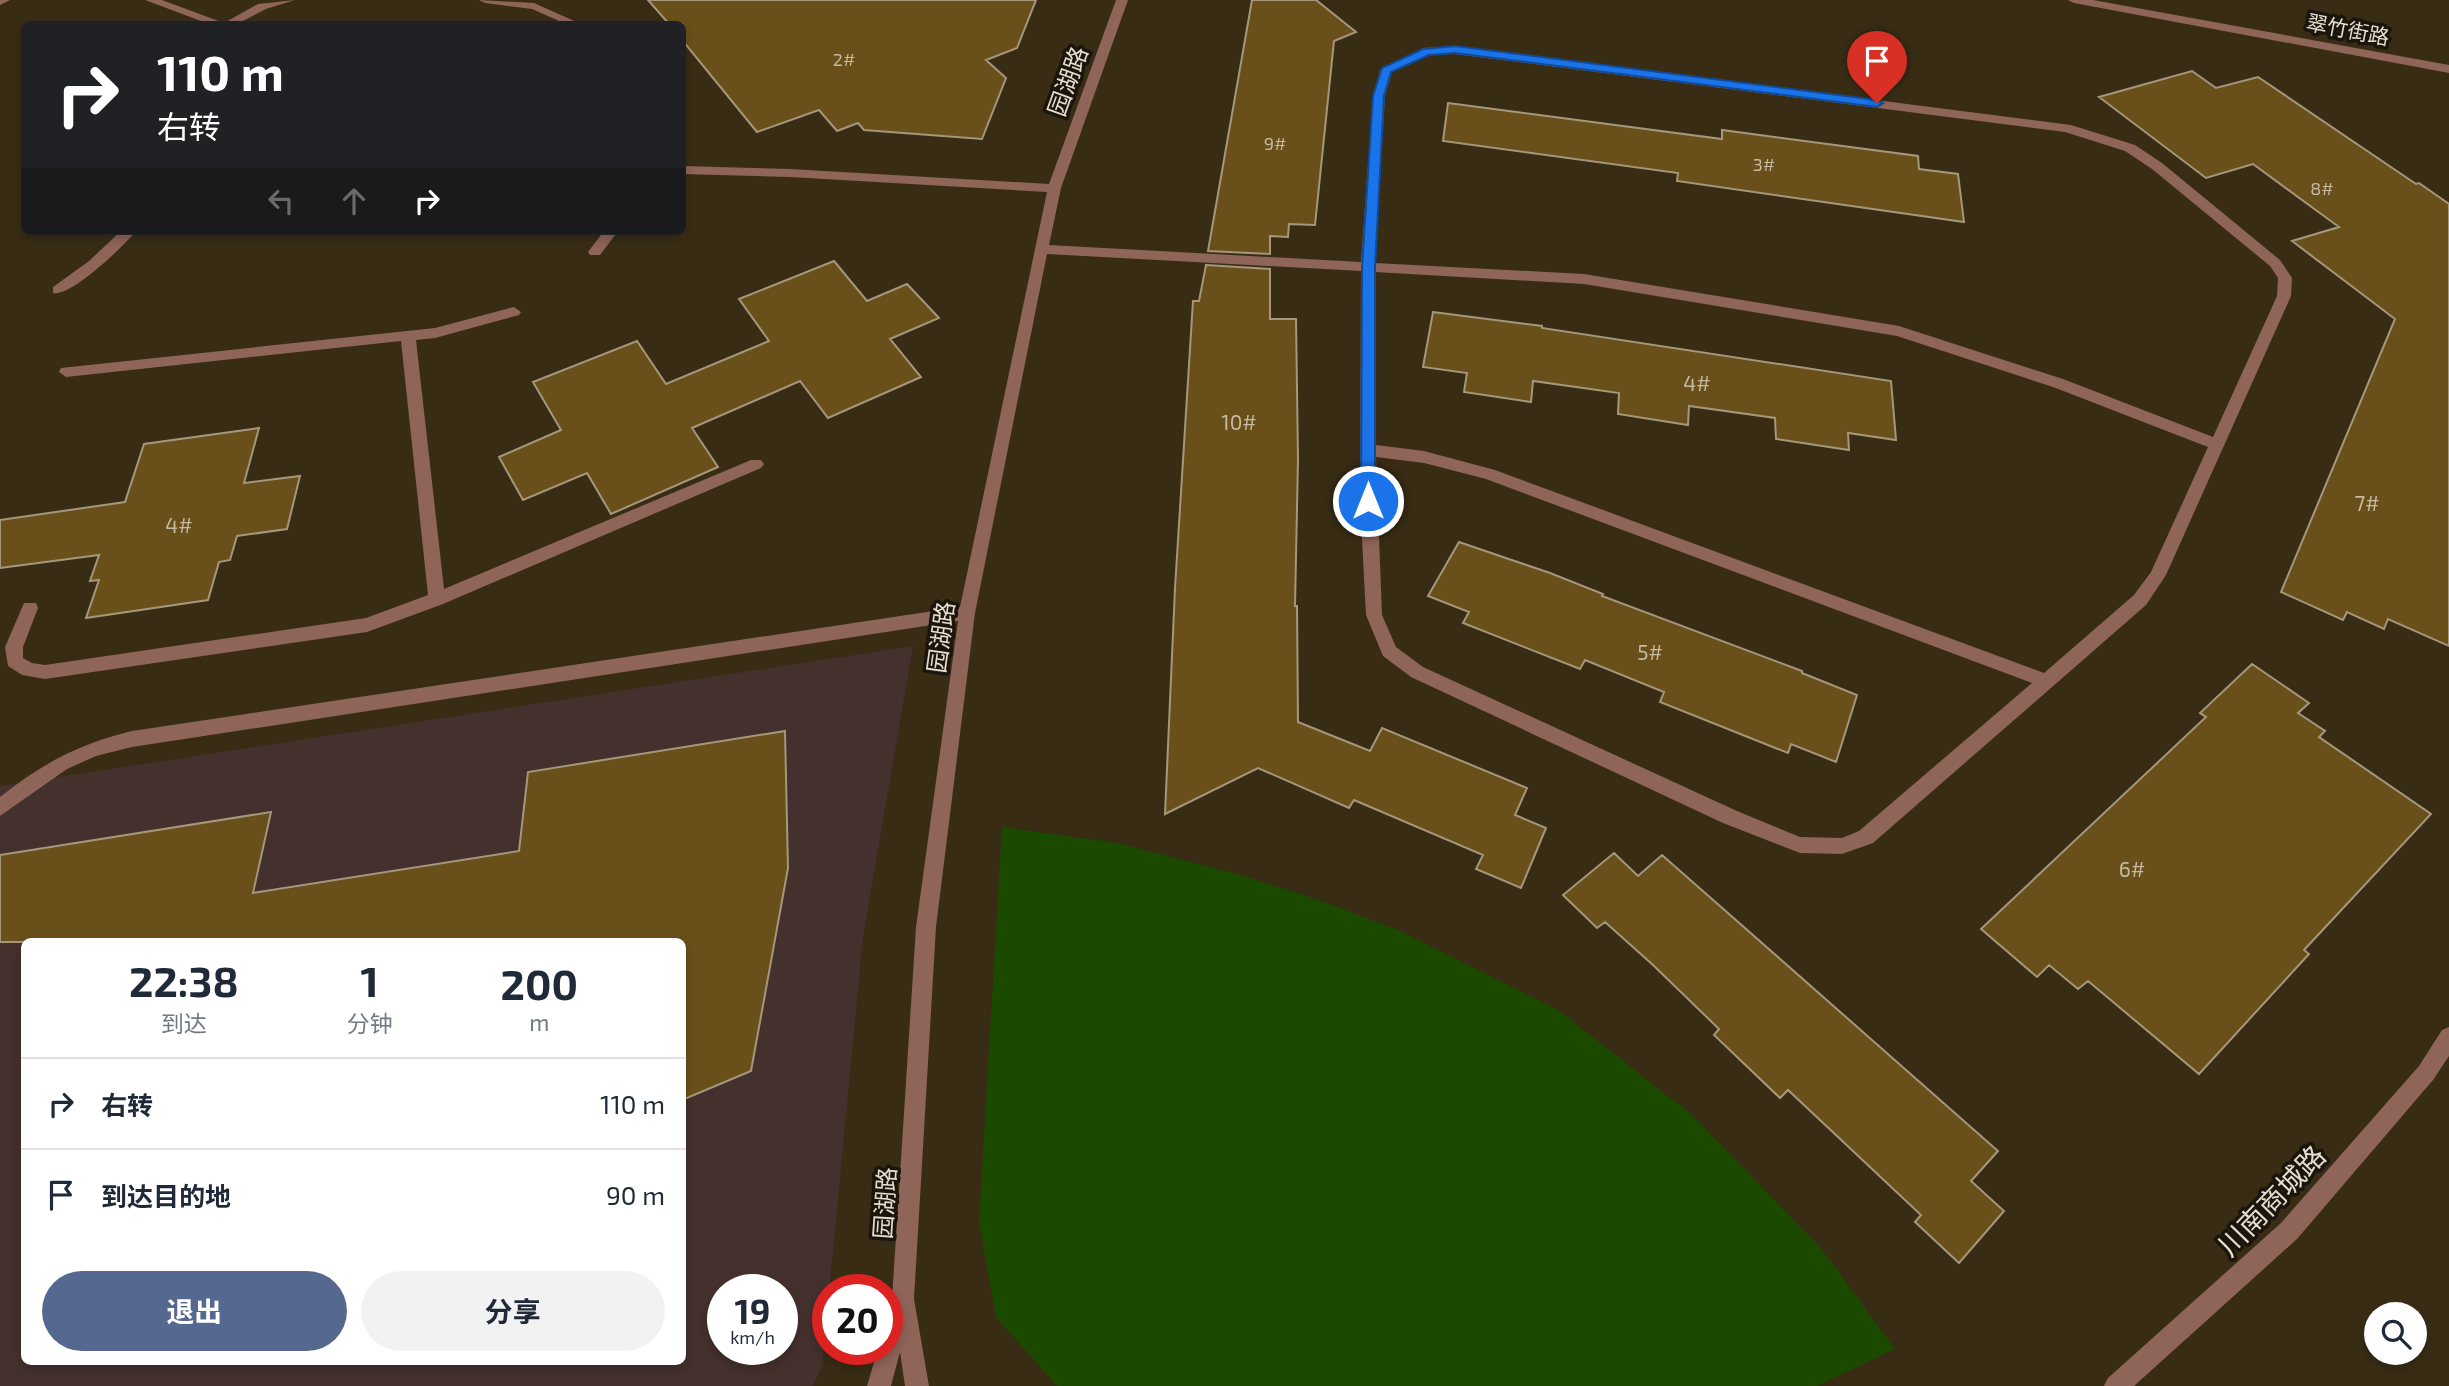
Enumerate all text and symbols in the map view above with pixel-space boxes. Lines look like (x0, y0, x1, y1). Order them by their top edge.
street label: 翠竹街路 (2304, 9, 2392, 49)
pin (1847, 31, 1907, 103)
text: 110 m (157, 42, 284, 101)
street label: 园湖路 (1041, 42, 1093, 120)
icon: arrive (1858, 42, 1896, 80)
house number: 2# (833, 48, 855, 70)
icon: right (42, 49, 133, 140)
text: 右转 (157, 107, 221, 145)
house number: 9# (1264, 132, 1286, 154)
house number: 3# (1753, 153, 1775, 175)
house number: 8# (2310, 177, 2334, 199)
icon: left (262, 182, 300, 220)
icon: ahead (335, 182, 373, 220)
icon: right (408, 182, 446, 220)
house number: 4# (1683, 370, 1711, 395)
house number: 10# (1221, 409, 1257, 434)
position arrow (1331, 464, 1405, 538)
house number: 7# (2354, 490, 2380, 515)
house number: 4# (165, 512, 193, 537)
street label: 园湖路 (921, 599, 959, 675)
house number: 5# (1637, 639, 1663, 664)
house number: 6# (2119, 856, 2145, 881)
text: 22:38 (129, 955, 239, 1005)
text: 1 (361, 955, 379, 1005)
text: 200 (501, 958, 578, 1008)
text: m (529, 1008, 549, 1036)
text: 到达 (161, 1009, 207, 1037)
text: 分钟 (347, 1009, 393, 1037)
icon: right (42, 1085, 80, 1123)
text: 110 m (600, 1088, 665, 1119)
text: 右转 (101, 1089, 153, 1120)
street label: 川南商城路 (2210, 1138, 2332, 1262)
street label: 园湖路 (867, 1166, 901, 1240)
icon: arrive (42, 1176, 80, 1214)
text: 90 m (606, 1179, 665, 1210)
text: 到达目的地 (101, 1180, 231, 1211)
button: 退出 (42, 1271, 347, 1351)
button: 分享 (361, 1271, 665, 1351)
speed limit sign: 20 (812, 1274, 903, 1365)
text: 19 (735, 1289, 770, 1331)
map controls (2364, 1302, 2427, 1365)
button: search (2364, 1302, 2427, 1365)
text: km/h (730, 1326, 775, 1348)

